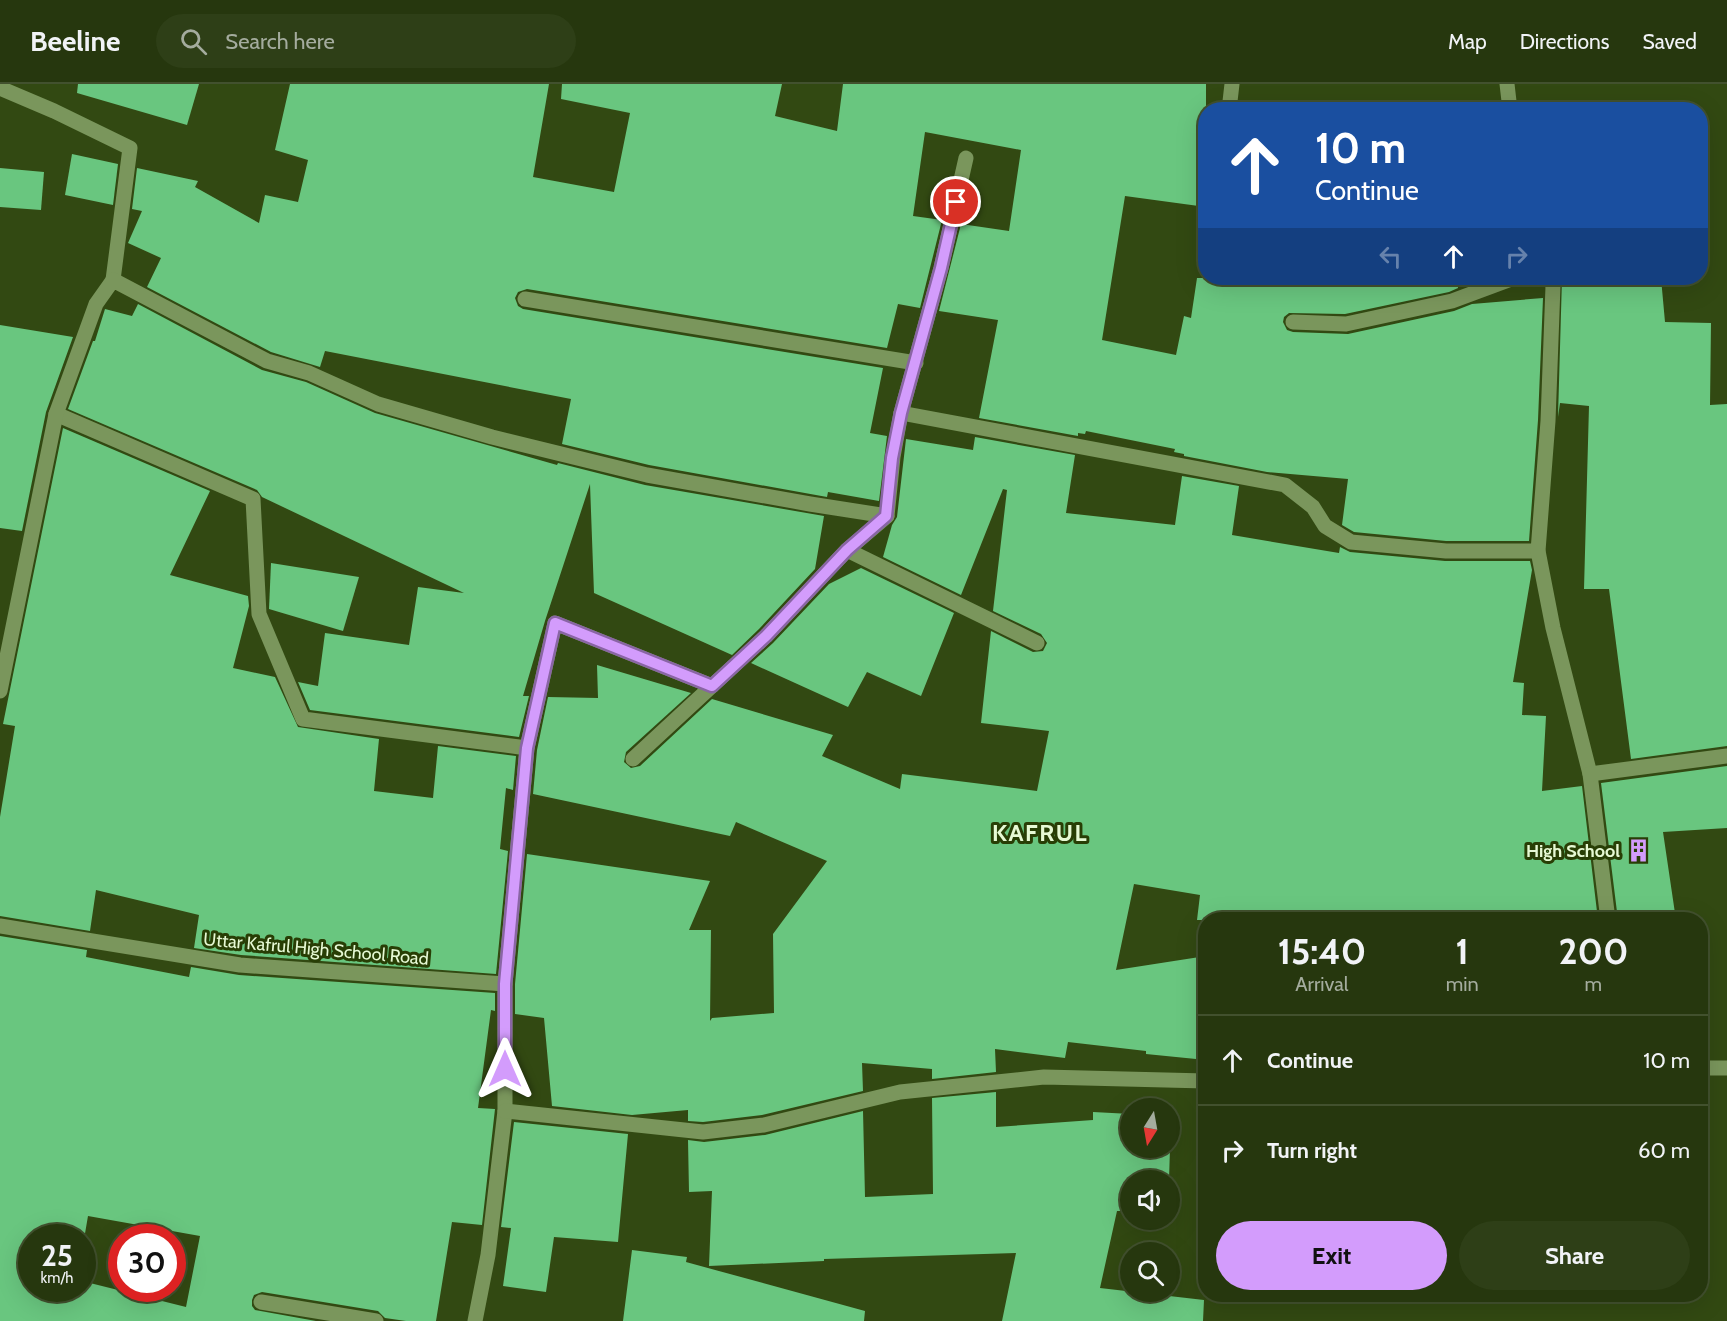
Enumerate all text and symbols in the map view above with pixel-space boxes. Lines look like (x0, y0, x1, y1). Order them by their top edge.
search box (156, 14, 576, 68)
text: Beeline (30, 24, 120, 58)
icon: search (177, 25, 210, 58)
text: Search here (225, 28, 335, 55)
text: Map (1448, 29, 1487, 54)
text: Directions (1520, 29, 1609, 54)
text: Saved (1642, 29, 1697, 54)
text: 10 m (1315, 122, 1406, 174)
icon: ahead (1216, 126, 1294, 204)
text: Continue (1315, 174, 1419, 207)
pin (930, 176, 981, 227)
icon: arrive (939, 185, 972, 218)
icon: left (1374, 240, 1407, 273)
icon: ahead (1437, 240, 1470, 273)
icon: right (1500, 240, 1533, 273)
district label: KAFRUL (992, 818, 1088, 847)
building icon: High School (1625, 838, 1651, 864)
place label: High School (1526, 840, 1620, 862)
street label: Uttar Kafrul High School Road (202, 928, 430, 970)
text: 15:40 (1278, 929, 1366, 973)
text: 1 (1456, 929, 1469, 973)
text: 200 (1558, 929, 1628, 973)
text: Arrival (1295, 972, 1349, 996)
text: min (1446, 972, 1479, 996)
text: m (1585, 972, 1602, 996)
position arrow (473, 1037, 537, 1101)
icon: ahead (1216, 1044, 1249, 1077)
text: Continue (1267, 1047, 1353, 1074)
text: 10 m (1643, 1047, 1690, 1074)
north arrow (1120, 1098, 1180, 1158)
map controls (1120, 1098, 1180, 1302)
icon: right (1216, 1134, 1249, 1167)
text: Turn right (1267, 1137, 1357, 1164)
text: 60 m (1638, 1137, 1690, 1164)
button: sound (1120, 1170, 1180, 1230)
button: Exit (1216, 1221, 1447, 1290)
button: Share (1459, 1221, 1690, 1290)
speed limit sign: 30 (108, 1224, 186, 1302)
text: 25 (41, 1237, 73, 1274)
button: search (1120, 1242, 1180, 1302)
text: km/h (41, 1269, 73, 1287)

